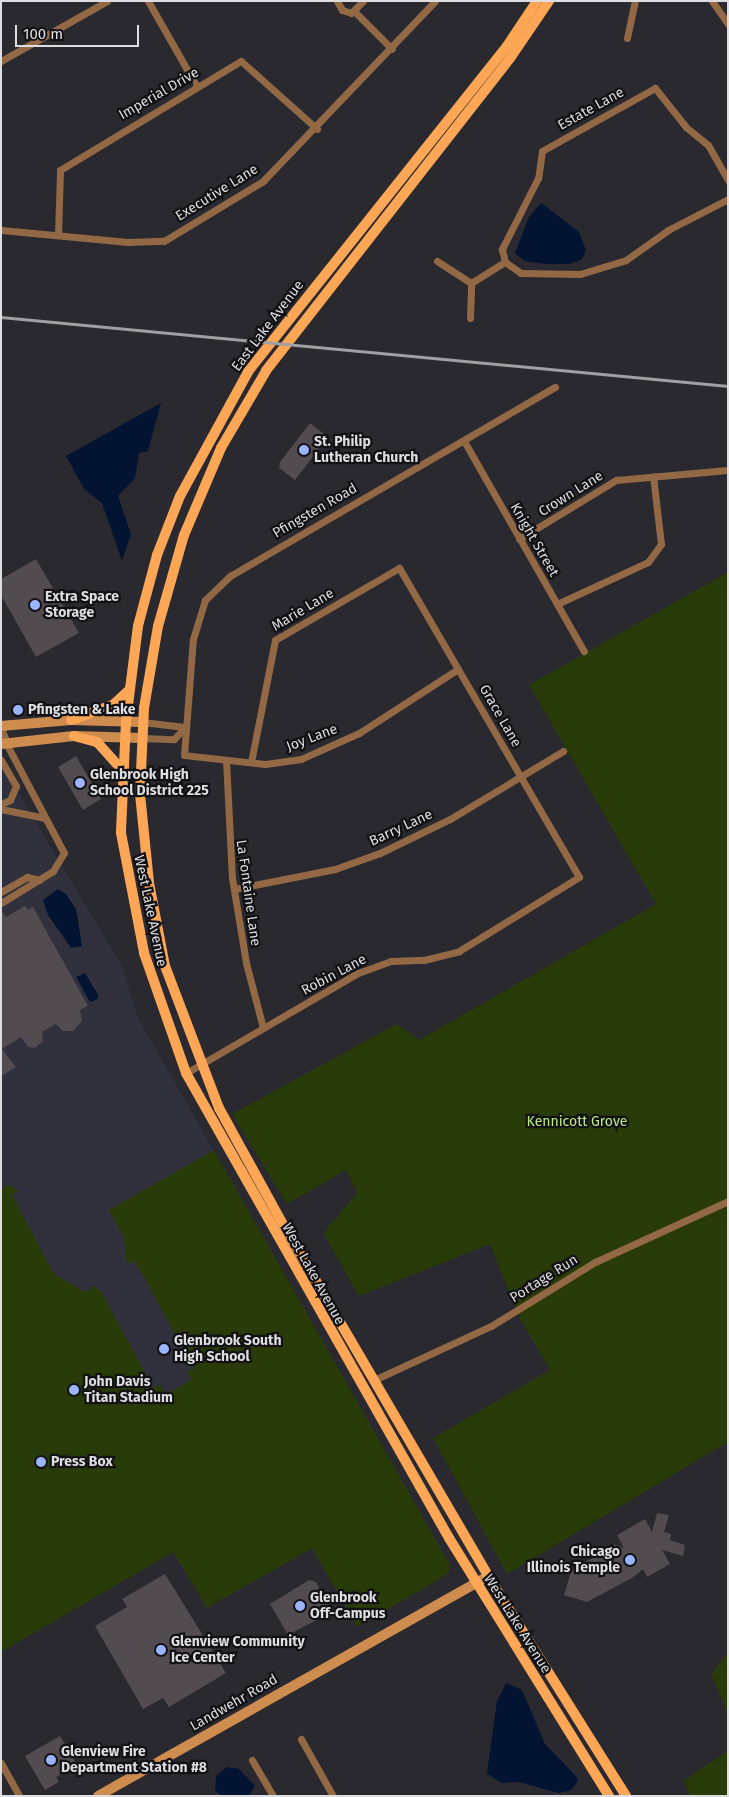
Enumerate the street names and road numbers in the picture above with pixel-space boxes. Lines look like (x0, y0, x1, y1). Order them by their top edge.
street label: Imperial Drive (116, 64, 202, 124)
street label: Estate Lane (555, 84, 627, 134)
street label: Executive Lane (173, 161, 261, 225)
street label: East Lake Avenue (228, 277, 308, 375)
street label: Crown Lane (536, 468, 606, 520)
street label: Pfingsten Road (270, 480, 360, 542)
street label: Knight Street (506, 500, 562, 580)
street label: Marie Lane (269, 585, 337, 635)
street label: Grace Lane (475, 682, 525, 750)
street label: Joy Lane (284, 721, 340, 755)
street label: Barry Lane (367, 806, 435, 850)
street label: La Fontaine Lane (232, 839, 264, 947)
street label: West Lake Avenue (130, 854, 170, 968)
street label: Robin Lane (299, 951, 369, 999)
street label: West Lake Avenue (278, 1220, 348, 1328)
street label: Portage Run (507, 1251, 581, 1307)
street label: West Lake Avenue (480, 1571, 554, 1677)
street label: Landwehr Road (187, 1671, 281, 1735)

